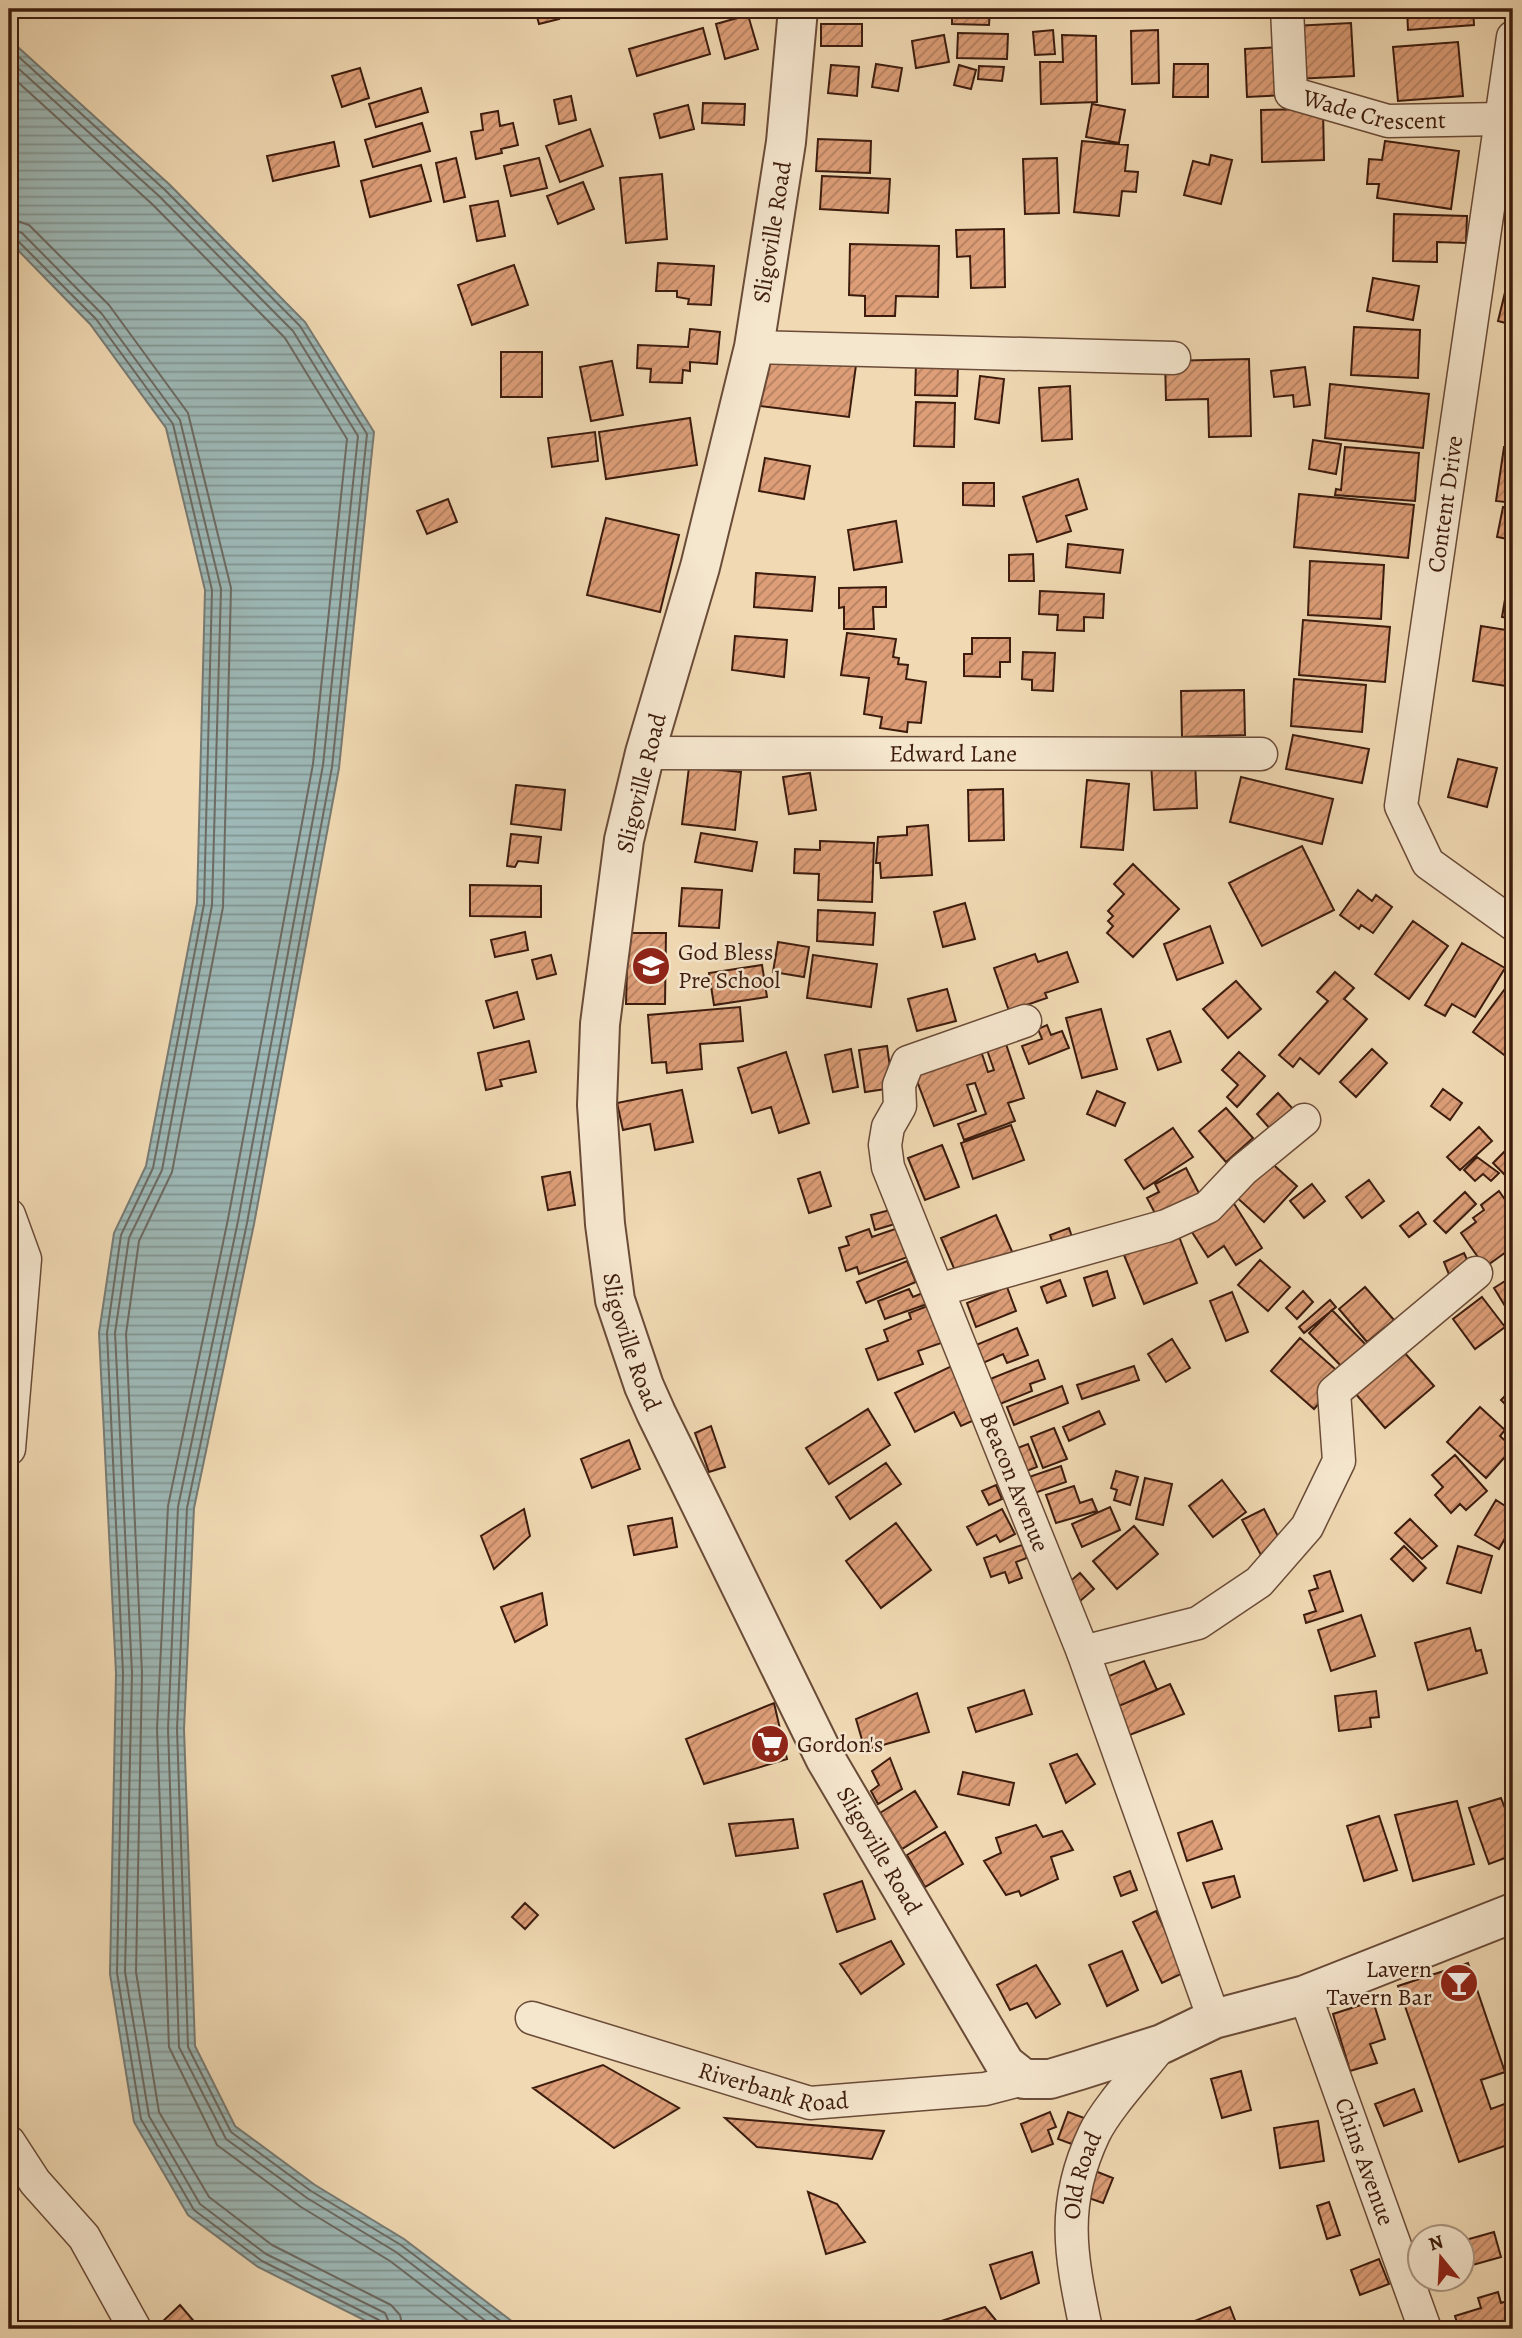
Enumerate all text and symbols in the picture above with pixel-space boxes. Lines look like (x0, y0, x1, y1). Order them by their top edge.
street label: Wade Crescent (1298, 81, 1446, 137)
street label: Sligoville Road (745, 159, 799, 305)
street label: Content Drive (1420, 433, 1470, 575)
street label: Sligoville Road (608, 709, 674, 856)
street label: Edward Lane (889, 737, 1017, 770)
place label: God Bless Pre School (678, 936, 781, 996)
school or university icon: God Bless Pre School (630, 945, 672, 987)
street label: Sligoville Road (596, 1271, 669, 1416)
street label: Beacon Avenue (972, 1408, 1057, 1556)
supermarket icon: Gordon's (749, 1723, 791, 1765)
place label: Gordon's (797, 1728, 883, 1760)
street label: Sligoville Road (829, 1780, 929, 1920)
place label: Lavern Tavern Bar (1327, 1953, 1432, 2013)
bar icon: Lavern Tavern Bar (1438, 1962, 1480, 2004)
street label: Riverbank Road (694, 2054, 850, 2119)
street label: Chins Avenue (1327, 2093, 1403, 2230)
street label: Old Road (1056, 2126, 1109, 2221)
north arrow (1406, 2222, 1476, 2292)
text: N (1425, 2228, 1447, 2257)

